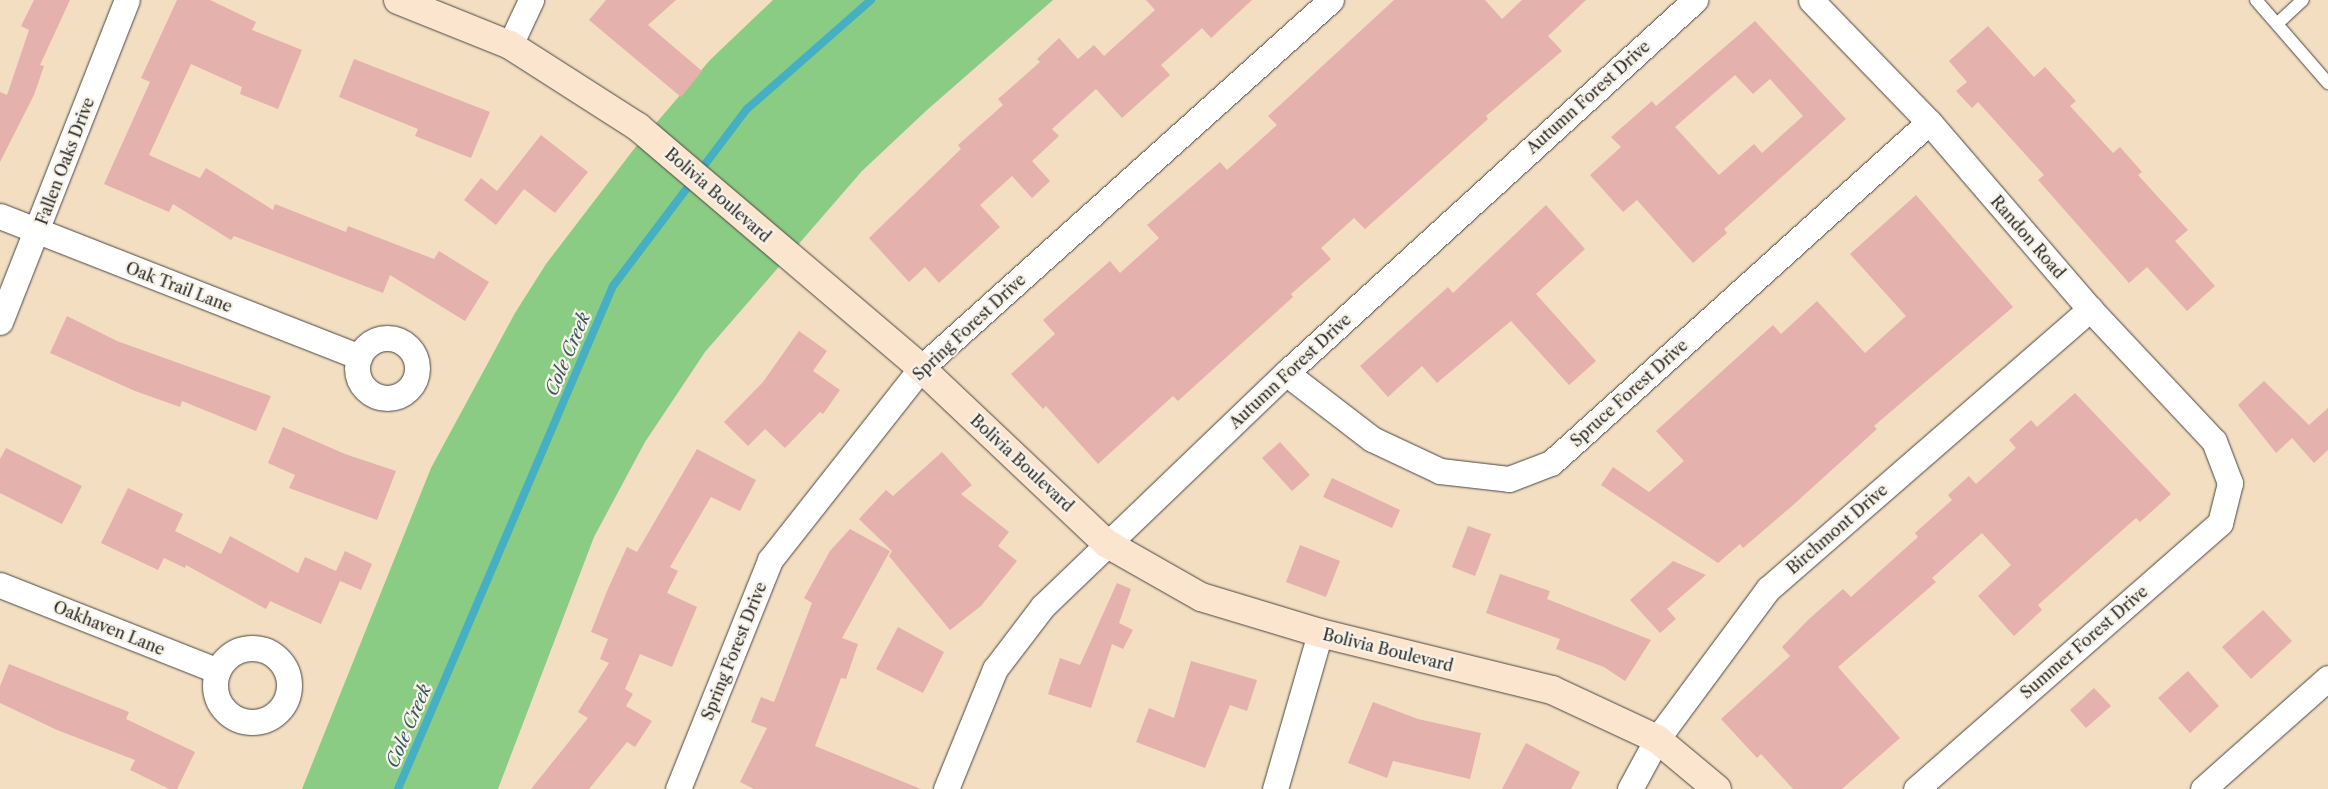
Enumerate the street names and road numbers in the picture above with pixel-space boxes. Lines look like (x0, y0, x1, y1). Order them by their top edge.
street label: Autumn Forest Drive (1522, 36, 1654, 158)
street label: Fallen Oaks Drive (32, 95, 98, 227)
street label: Bolivia Boulevard (661, 144, 775, 246)
street label: Randon Road (1987, 192, 2069, 282)
street label: Oak Trail Lane (123, 258, 235, 316)
street label: Spring Forest Drive (909, 270, 1029, 384)
street label: Autumn Forest Drive (1225, 310, 1355, 432)
street label: Spruce Forest Drive (1566, 335, 1692, 451)
street label: Bolivia Boulevard (967, 410, 1077, 516)
street label: Birchmont Drive (1783, 480, 1891, 578)
street label: Spring Forest Drive (698, 579, 770, 723)
street label: Summer Forest Drive (2016, 581, 2152, 703)
street label: Oakhaven Lane (51, 597, 167, 659)
street label: Bolivia Boulevard (1321, 624, 1455, 676)

